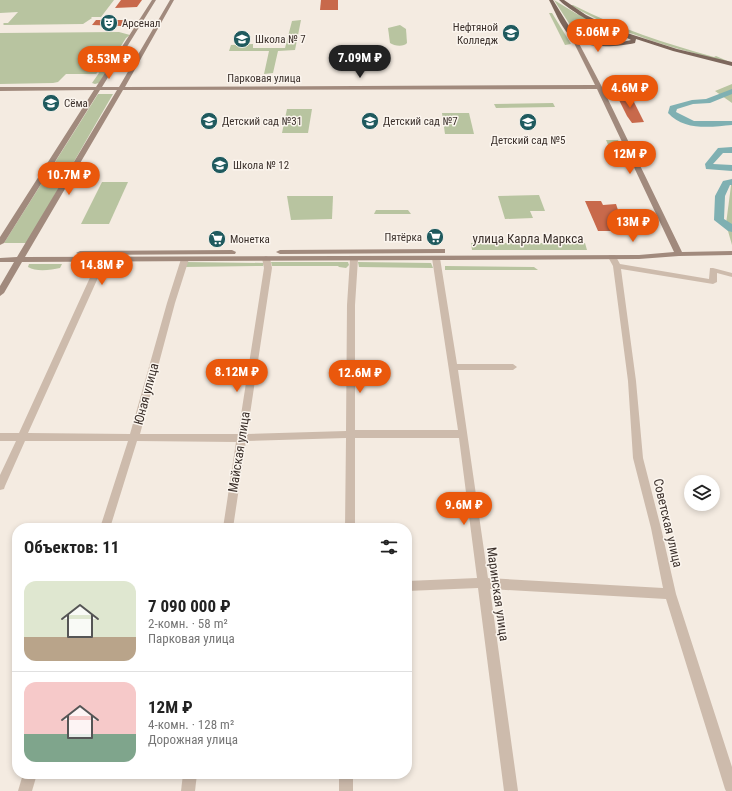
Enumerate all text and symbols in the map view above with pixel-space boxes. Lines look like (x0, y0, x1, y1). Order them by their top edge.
theatre icon: Арсенал (99, 13, 119, 33)
place label: Арсенал (122, 17, 160, 30)
pin: 5.06M ₽ (561, 19, 635, 53)
place label: Нефтяной Колледж (453, 21, 499, 47)
school or university icon: Нефтяной Колледж (501, 23, 521, 43)
text: 5.06M ₽ (576, 24, 620, 39)
school or university icon: Школа № 7 (232, 29, 252, 49)
place label: Школа № 7 (255, 33, 306, 46)
pin: 7.09M ₽ (323, 45, 397, 79)
pin: 8.53M ₽ (72, 46, 146, 80)
text: 7.09M ₽ (338, 50, 382, 65)
text: 8.53M ₽ (87, 51, 131, 66)
street label: Парковая улица (227, 72, 301, 85)
pin: 4.6M ₽ (597, 75, 663, 109)
text: 4.6M ₽ (611, 80, 649, 95)
school or university icon: Сёма (41, 93, 61, 113)
place label: Сёма (64, 97, 88, 110)
school or university icon: Детский сад №31 (199, 111, 219, 131)
school or university icon: Детский сад №7 (360, 111, 380, 131)
school or university icon: Детский сад №5 (518, 112, 538, 132)
place label: Детский сад №31 (222, 115, 302, 128)
place label: Детский сад №7 (383, 115, 458, 128)
place label: Детский сад №5 (491, 134, 565, 147)
pin: 12M ₽ (602, 141, 658, 175)
text: 12M ₽ (613, 146, 647, 161)
school or university icon: Школа № 12 (210, 155, 230, 175)
place label: Школа № 12 (233, 159, 289, 172)
pin: 10.7M ₽ (32, 162, 106, 196)
text: 10.7M ₽ (47, 167, 91, 182)
pin: 13M ₽ (605, 209, 661, 243)
text: 13M ₽ (616, 214, 650, 229)
supermarket icon: Пятёрка (425, 227, 445, 247)
supermarket icon: Монетка (207, 229, 227, 249)
place label: Пятёрка (384, 231, 422, 244)
street label: улица Карла Маркса (473, 231, 583, 246)
place label: Монетка (230, 233, 270, 246)
pin: 14.8M ₽ (65, 252, 139, 286)
text: 14.8M ₽ (80, 257, 124, 272)
pin: 8.12M ₽ (200, 359, 274, 393)
pin: 12.6M ₽ (323, 360, 397, 394)
street label: Юная улица (131, 361, 161, 427)
text: 8.12M ₽ (215, 364, 259, 379)
text: 12.6M ₽ (338, 365, 382, 380)
street label: Майская улица (225, 410, 253, 494)
map controls (684, 475, 720, 511)
button: layers (684, 475, 720, 511)
street label: Советская улица (650, 477, 686, 569)
pin: 9.6M ₽ (431, 492, 497, 526)
text: 9.6M ₽ (445, 497, 483, 512)
icon: filters (378, 536, 400, 558)
text: Объектов: 11 (24, 537, 119, 557)
street label: Маринская улица (484, 546, 512, 642)
text: 7 090 000 ₽ (148, 596, 231, 616)
icon: home (56, 597, 104, 645)
text: 2-комн. · 58 m² (148, 616, 228, 631)
text: Парковая улица (148, 631, 235, 646)
text: 12M ₽ (148, 697, 193, 717)
icon: home (56, 698, 104, 746)
text: 4-комн. · 128 m² (148, 717, 234, 732)
text: Дорожная улица (148, 732, 238, 747)

